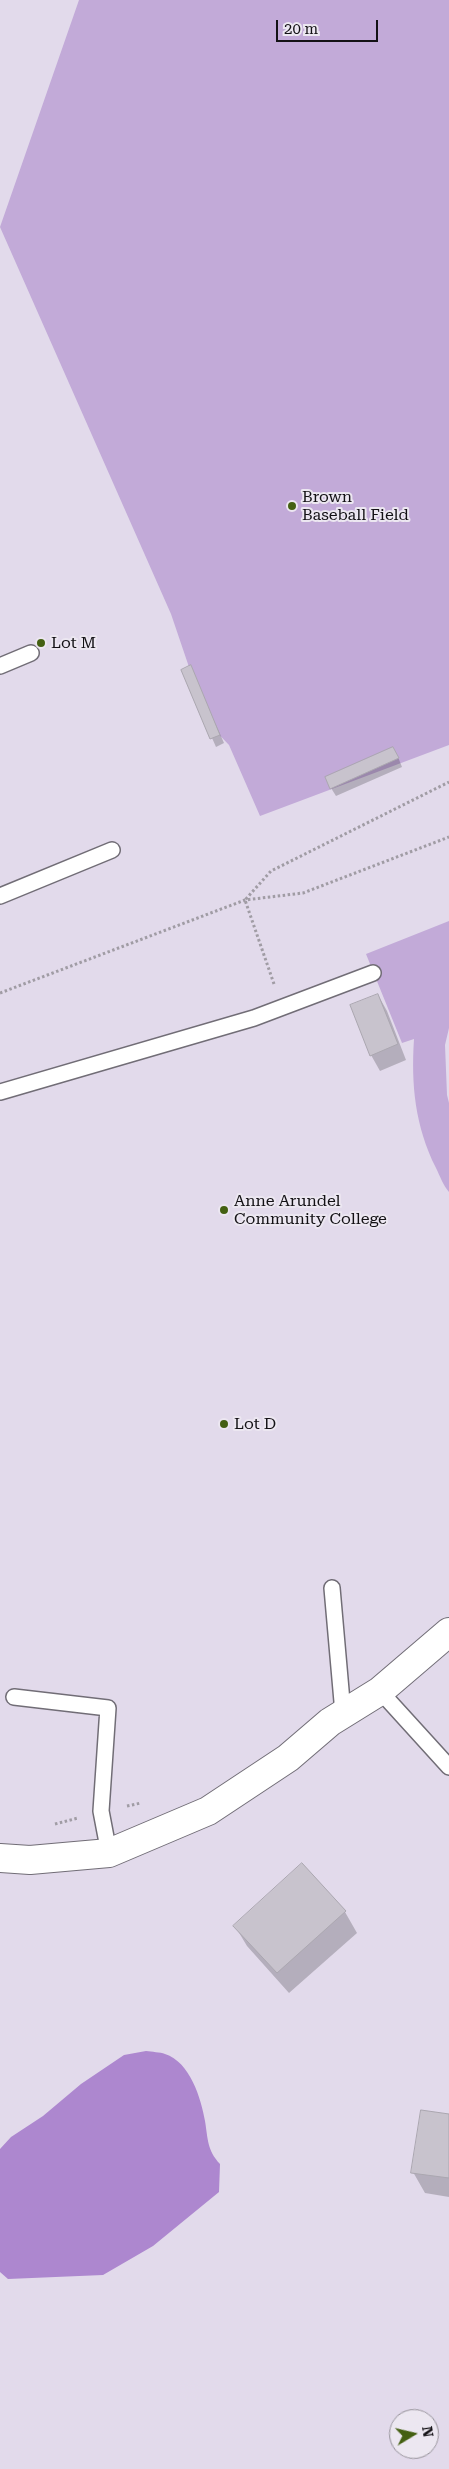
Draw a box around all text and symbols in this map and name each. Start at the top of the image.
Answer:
scale bar [279,10,382,42]
text: 20 m [284,20,318,38]
place label: Brown Baseball Field [302,487,409,525]
marker: Brown Baseball Field [286,500,298,512]
place label: Lot M [51,633,96,653]
marker: Lot M [35,637,47,649]
place label: Anne Arundel Community College [234,1191,387,1229]
marker: Anne Arundel Community College [218,1204,230,1216]
place label: Lot D [234,1414,276,1434]
marker: Lot D [218,1418,230,1430]
north arrow [389,2409,439,2459]
text: N [419,2425,437,2438]

